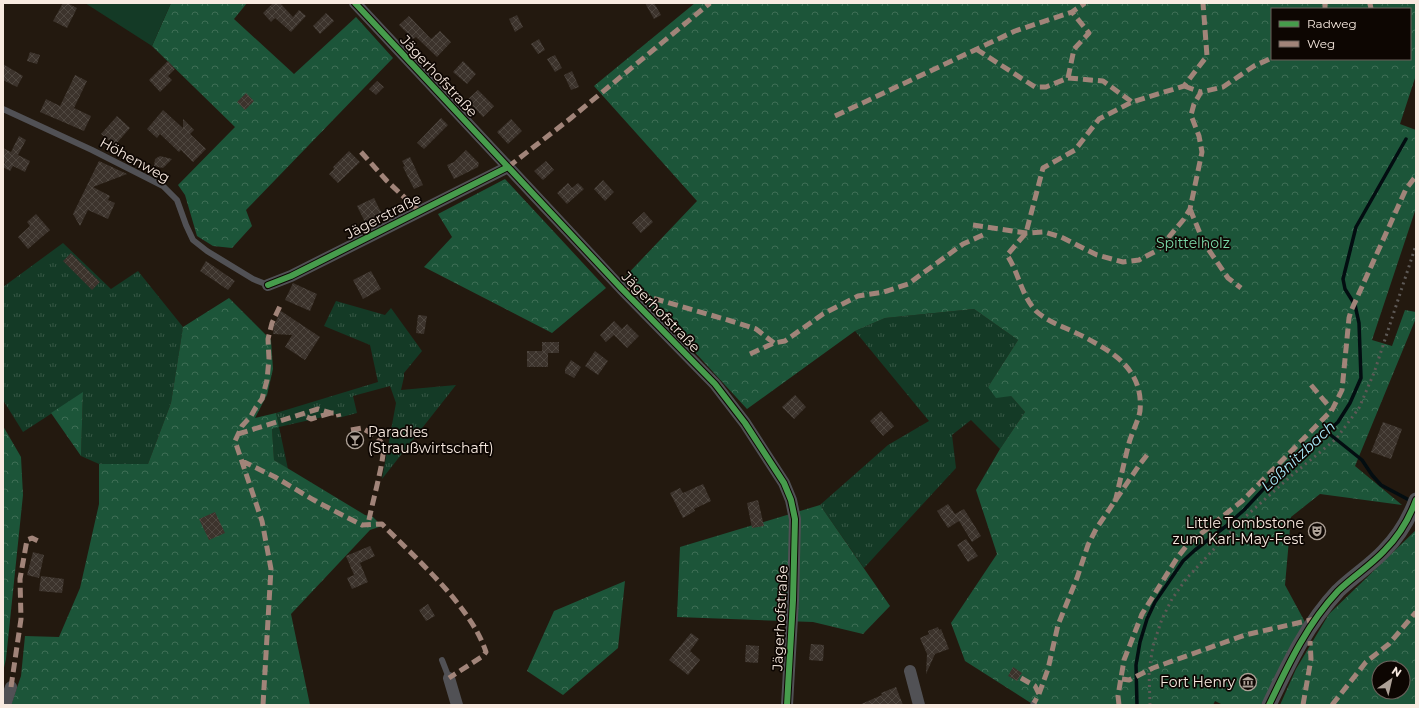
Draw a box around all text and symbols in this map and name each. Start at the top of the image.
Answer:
legend [1271,8,1411,60]
text: Radweg [1307,16,1357,31]
street label: Jägerhofstraße [396,31,482,121]
text: Weg [1307,36,1335,51]
street label: Höhenweg [97,133,173,187]
street label: Jägerstraße [341,189,424,243]
park label: Spittelholz [1156,234,1230,252]
street label: Jägerhofstraße [617,267,704,356]
water label: Lößnitzbach [1257,417,1339,495]
place label: Paradies (Straußwirtschaft) [368,423,494,457]
bar icon: Paradies (Straußwirtschaft) [345,430,365,450]
place label: Little Tombstone zum Karl-May-Fest [1173,514,1304,548]
theatre icon: Little Tombstone zum Karl-May-Fest [1307,521,1327,541]
street label: Jägerhofstraße [768,565,792,672]
north arrow [1371,660,1411,700]
text: N [1389,663,1404,680]
museum icon: Fort Henry [1238,672,1258,692]
place label: Fort Henry [1160,673,1235,691]

